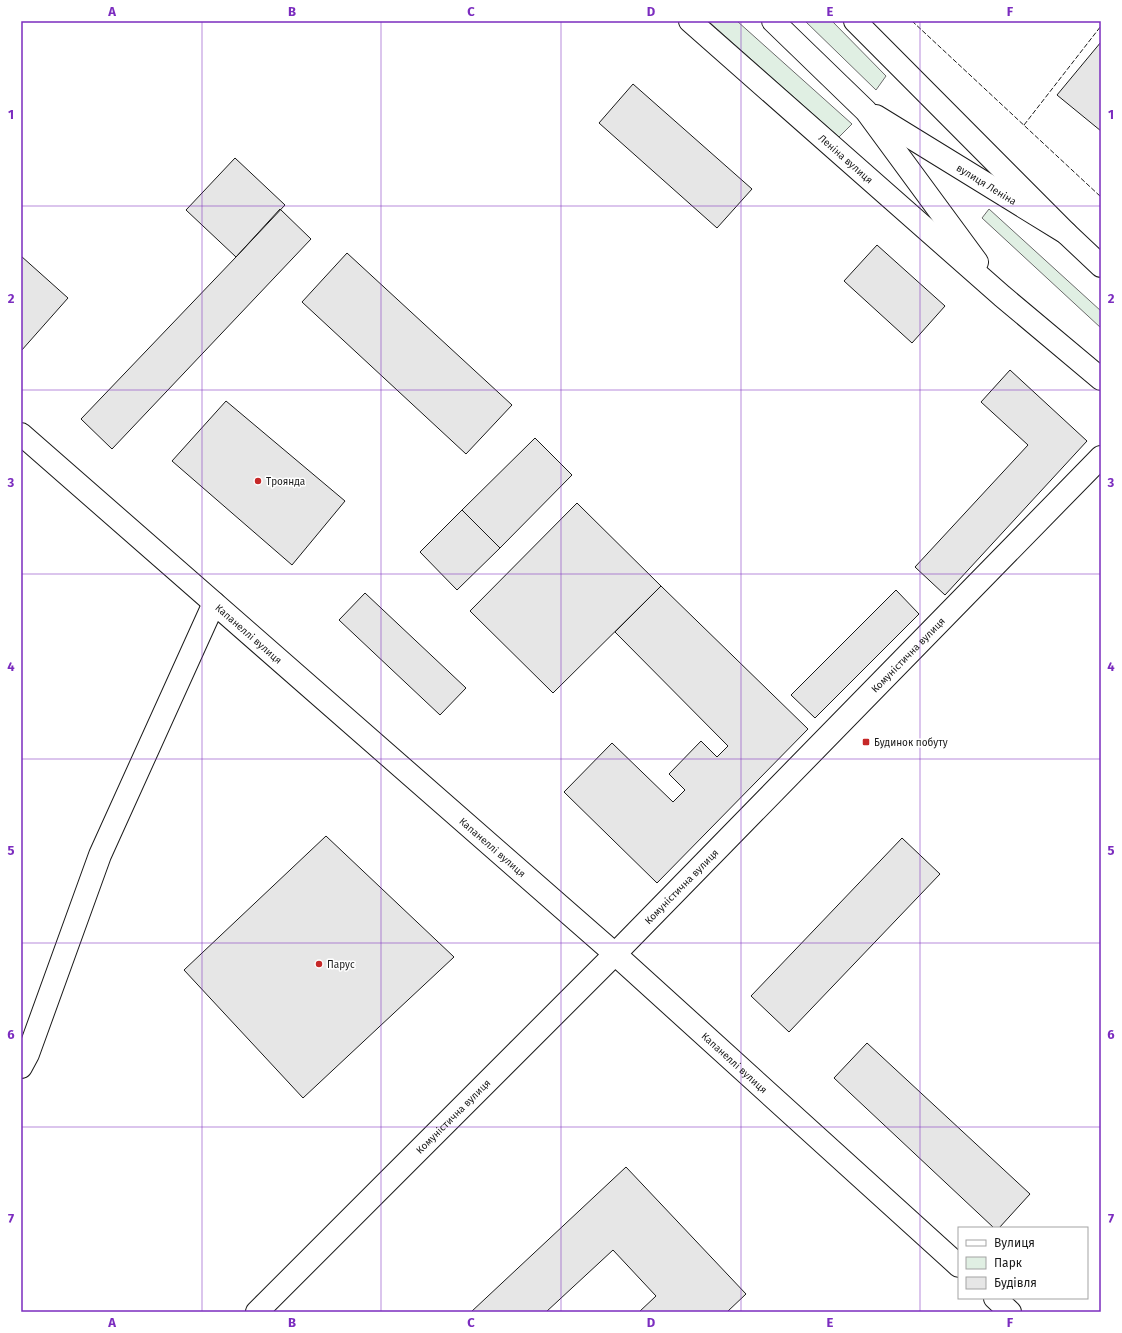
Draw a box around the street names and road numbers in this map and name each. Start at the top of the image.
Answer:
street label: Леніна вулиця [816,132,875,186]
street label: вулиця Леніна [954,162,1018,208]
street label: Капанеллі вулиця [213,602,284,667]
street label: Комуністична вулиця [869,615,948,695]
street label: Капанеллі вулиця [456,815,528,880]
street label: Комуністична вулиця [643,847,721,927]
street label: Капанеллі вулиця [699,1030,769,1096]
street label: Комуністична вулиця [414,1077,493,1157]

